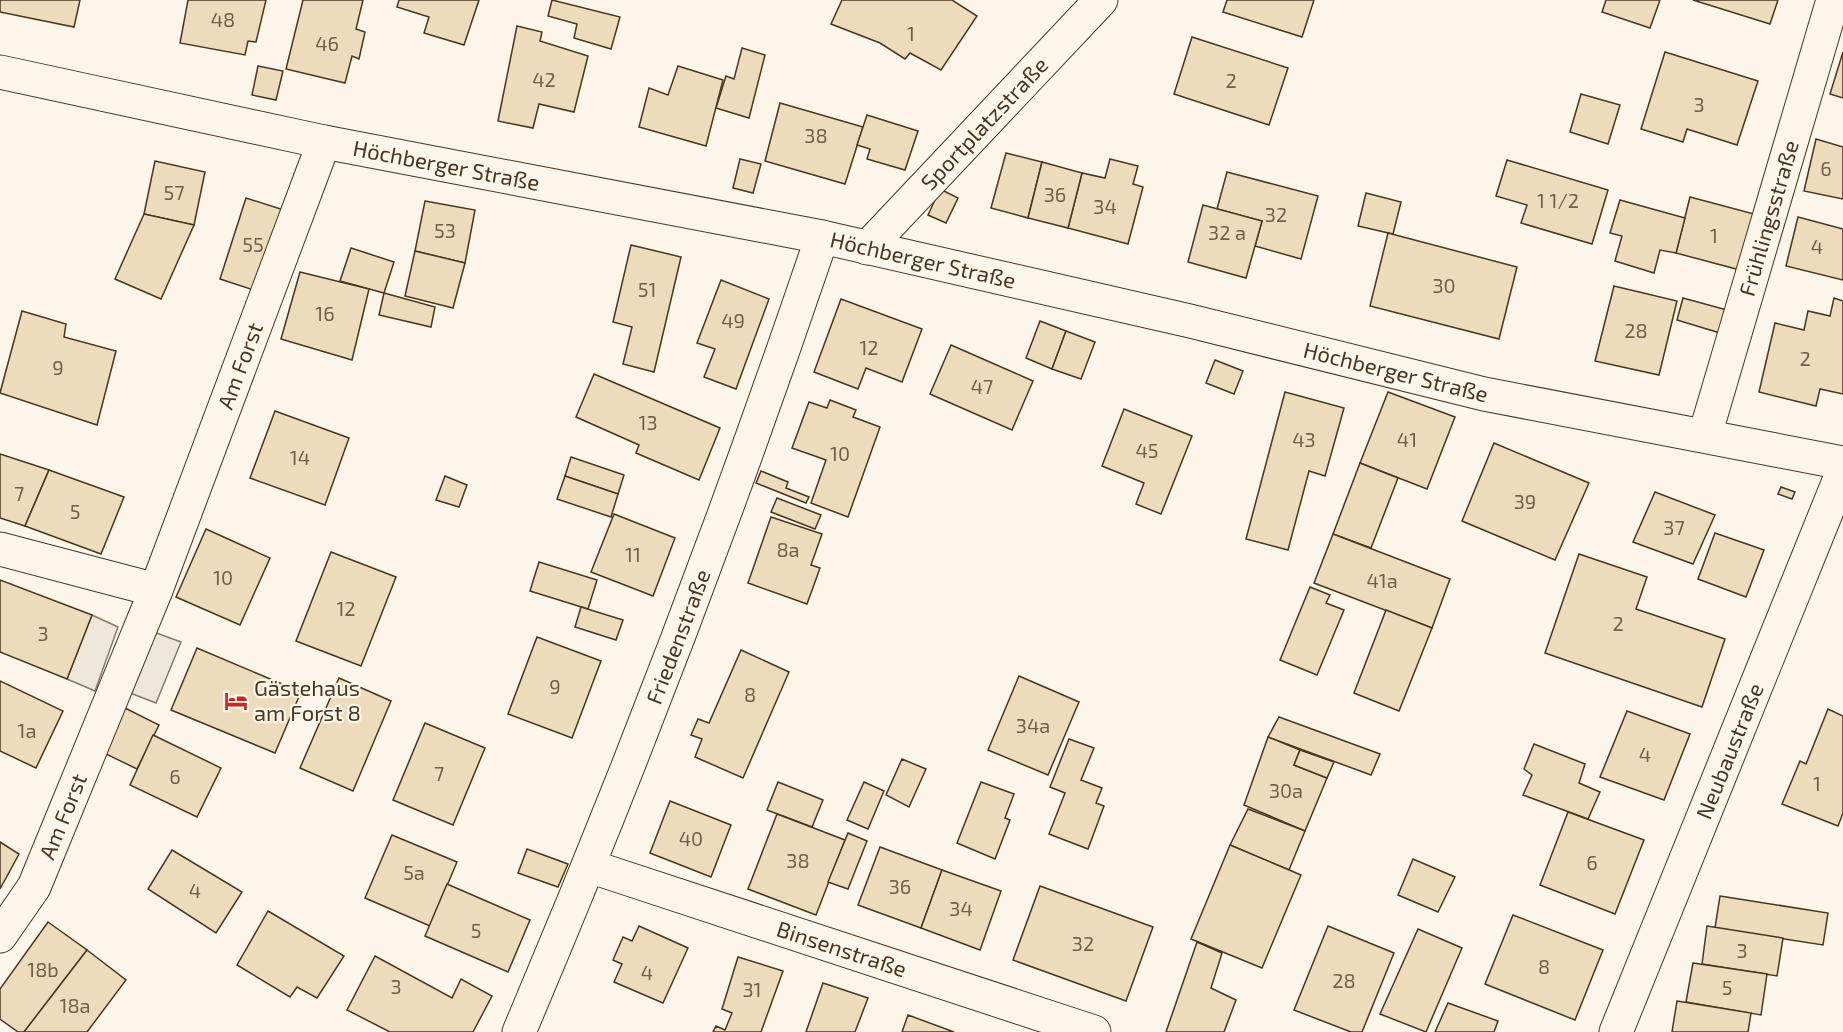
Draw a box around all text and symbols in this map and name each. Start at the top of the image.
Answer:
house number: 48 [211,7,235,31]
house number: 1 [907,21,915,45]
house number: 46 [315,31,339,55]
street label: Sportplatzstraße [915,51,1052,195]
house number: 42 [532,67,556,91]
house number: 2 [1225,68,1237,92]
house number: 3 [1693,92,1705,116]
house number: 38 [804,123,828,147]
street label: Höchberger Straße [351,134,542,195]
street label: Frühlingsstraße [1733,137,1803,299]
house number: 6 [1820,156,1832,180]
house number: 57 [164,180,184,204]
house number: 36 [1044,182,1066,206]
house number: 1 1/2 [1537,188,1579,212]
house number: 34 [1093,194,1117,218]
house number: 32 [1265,202,1287,226]
house number: 53 [434,218,456,242]
house number: 32 a [1208,220,1246,244]
house number: 1 [1710,223,1718,247]
street label: Höchberger Straße [828,225,1018,293]
house number: 55 [242,232,264,256]
house number: 4 [1811,234,1823,258]
house number: 30 [1432,273,1456,297]
house number: 51 [638,277,656,301]
house number: 16 [315,301,335,325]
house number: 49 [721,308,745,332]
house number: 28 [1624,318,1648,342]
street label: Am Forst [211,319,267,412]
house number: 12 [859,335,879,359]
street label: Höchberger Straße [1301,336,1491,407]
house number: 2 [1799,346,1811,370]
house number: 9 [52,355,64,379]
house number: 47 [971,374,993,398]
house number: 13 [638,410,658,434]
house number: 43 [1292,427,1316,451]
house number: 41 [1397,427,1417,451]
house number: 45 [1135,438,1159,462]
house number: 10 [830,441,850,465]
house number: 14 [290,445,310,469]
house number: 7 [14,481,24,505]
house number: 39 [1514,489,1536,513]
house number: 5 [70,499,80,523]
house number: 37 [1663,515,1685,539]
house number: 8a [776,537,800,561]
house number: 11 [625,542,641,566]
house number: 10 [213,565,233,589]
street label: Friedenstraße [640,566,715,708]
house number: 41a [1366,568,1398,592]
house number: 12 [336,596,356,620]
house number: 2 [1612,611,1624,635]
house number: 3 [37,621,49,645]
place label: Gästehaus am Forst 8 [254,674,361,725]
house number: 9 [549,674,561,698]
street label: Neubaustraße [1690,679,1768,822]
house number: 8 [744,682,756,706]
hotel icon: Gästehaus am Forst 8 [223,688,249,714]
house number: 34a [1016,713,1050,737]
house number: 1a [18,718,36,742]
house number: 4 [1639,742,1651,766]
house number: 7 [434,761,444,785]
house number: 6 [169,764,181,788]
street label: Am Forst [33,769,91,863]
house number: 1 [1813,771,1821,795]
house number: 30a [1269,778,1303,802]
house number: 40 [679,826,703,850]
house number: 38 [786,848,810,872]
house number: 6 [1586,850,1598,874]
house number: 5a [403,860,425,884]
house number: 36 [889,874,911,898]
house number: 4 [189,878,201,902]
house number: 34 [949,896,973,920]
street label: Binsenstraße [774,915,910,982]
house number: 5 [471,918,481,942]
house number: 32 [1072,931,1094,955]
house number: 3 [1736,938,1748,962]
house number: 8 [1538,954,1550,978]
house number: 18b [27,957,59,981]
house number: 4 [641,960,653,984]
house number: 28 [1332,968,1356,992]
house number: 3 [390,974,402,998]
house number: 5 [1722,975,1732,999]
house number: 31 [742,977,762,1001]
house number: 18a [59,993,91,1017]

